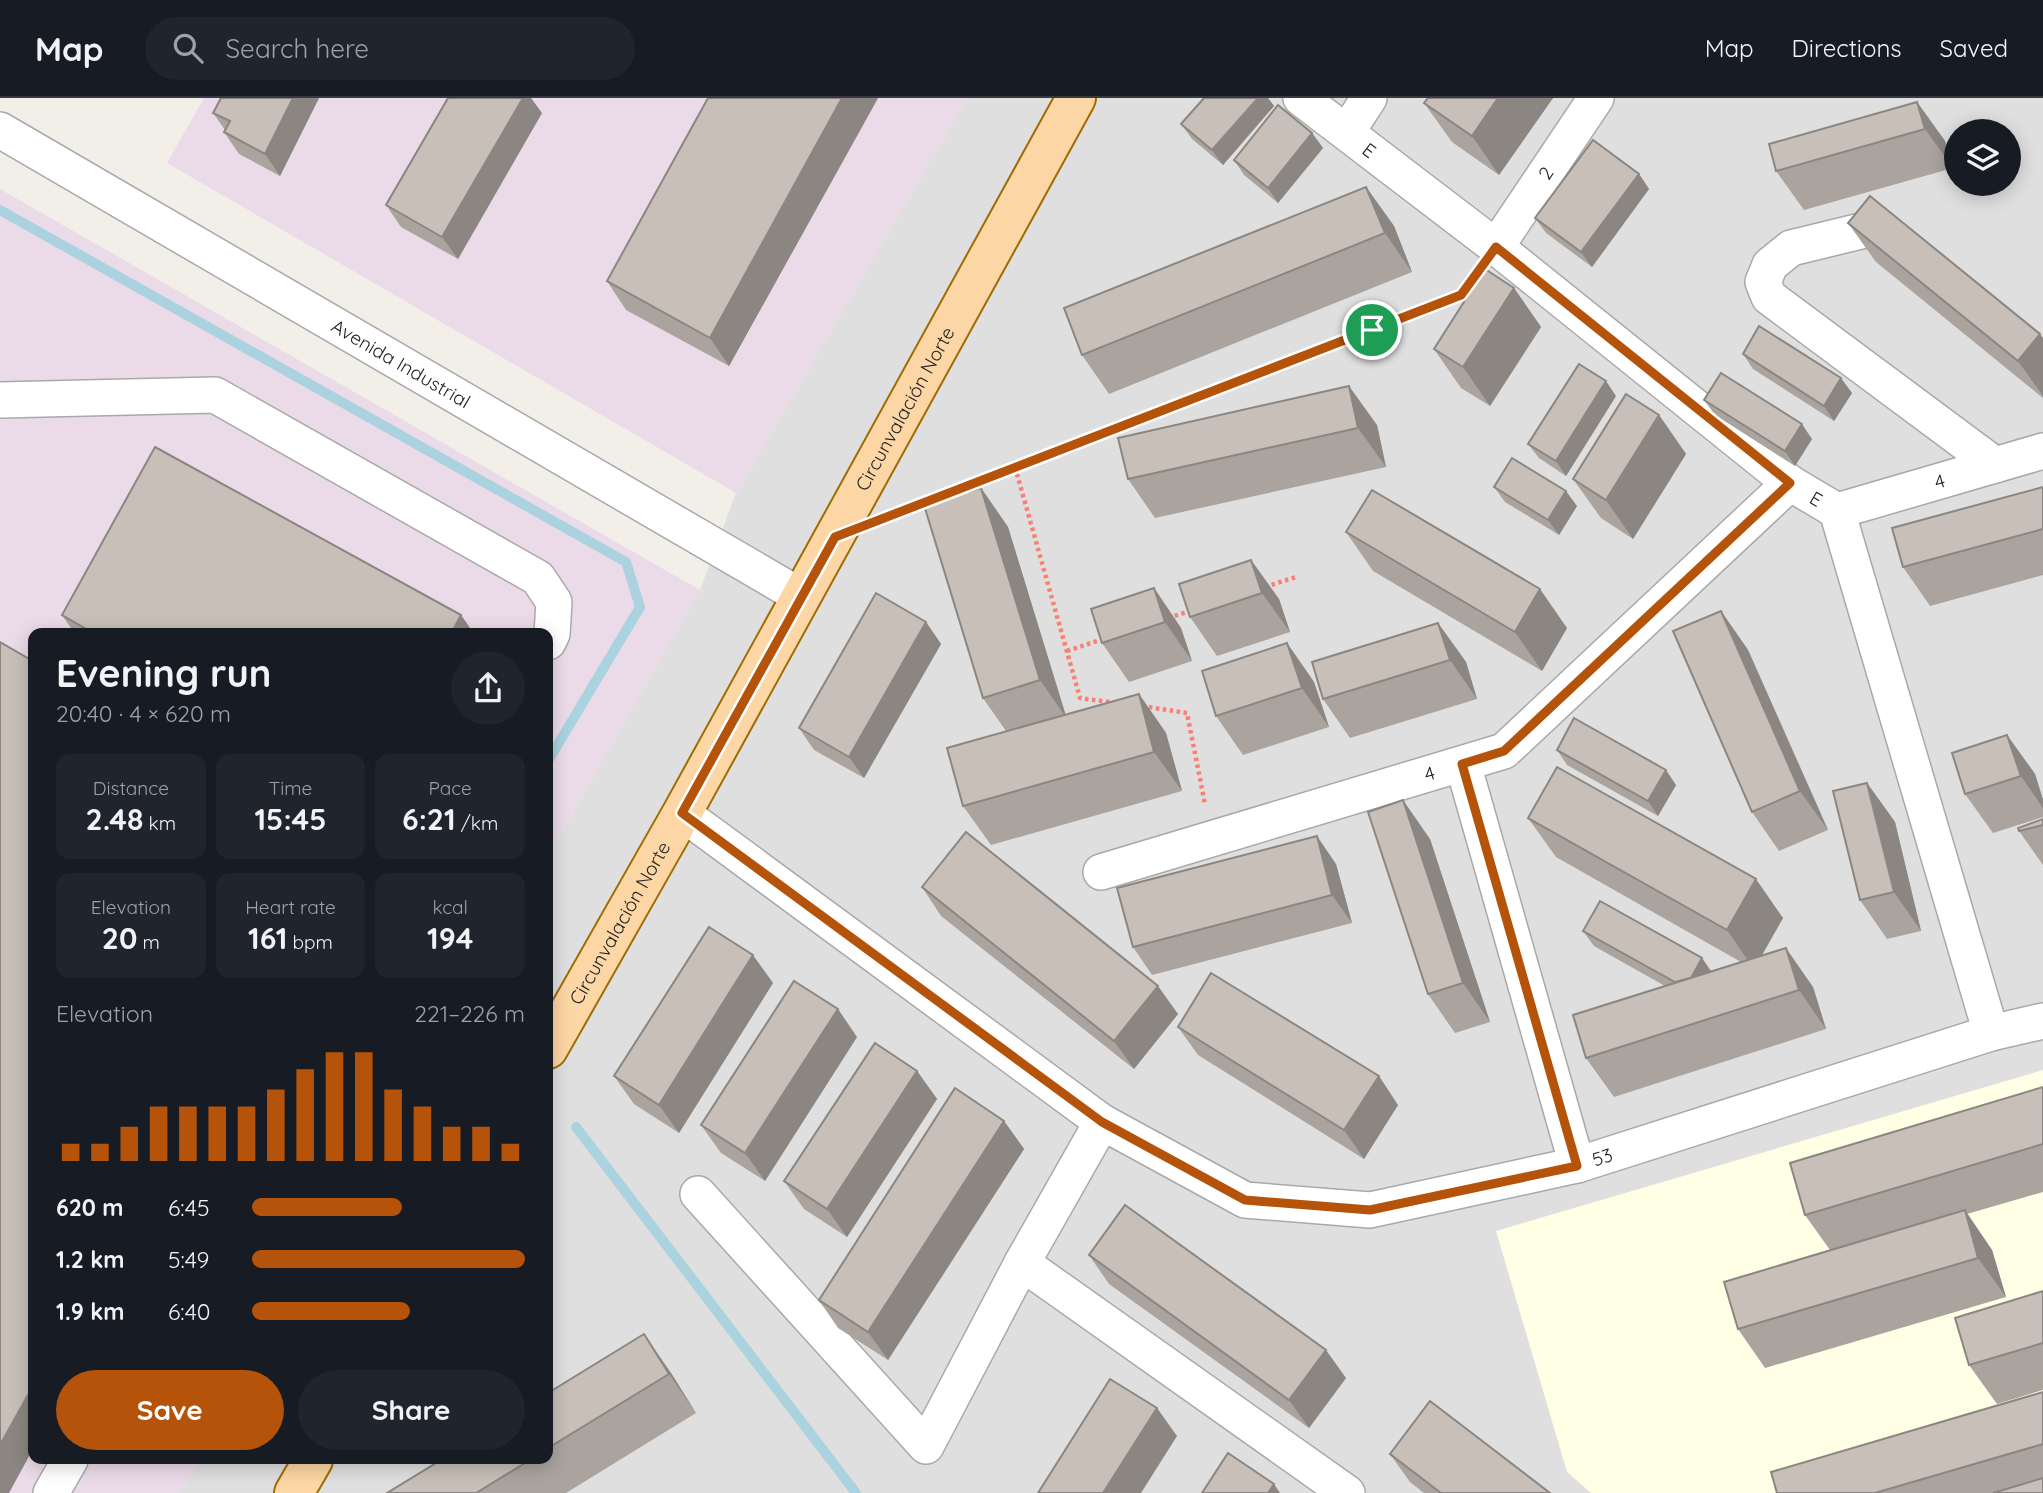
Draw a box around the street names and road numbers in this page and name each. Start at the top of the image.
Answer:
street label: E [1358,137,1381,163]
street label: 2 [1533,162,1558,184]
street label: Avenida Industrial [327,314,475,413]
street label: Circunvalación Norte [850,322,960,495]
street label: 4 [1932,468,1948,494]
street label: E [1805,486,1827,512]
street label: 4 [1421,760,1438,786]
street label: Circunvalación Norte [564,837,675,1009]
street label: 53 [1589,1142,1616,1171]

